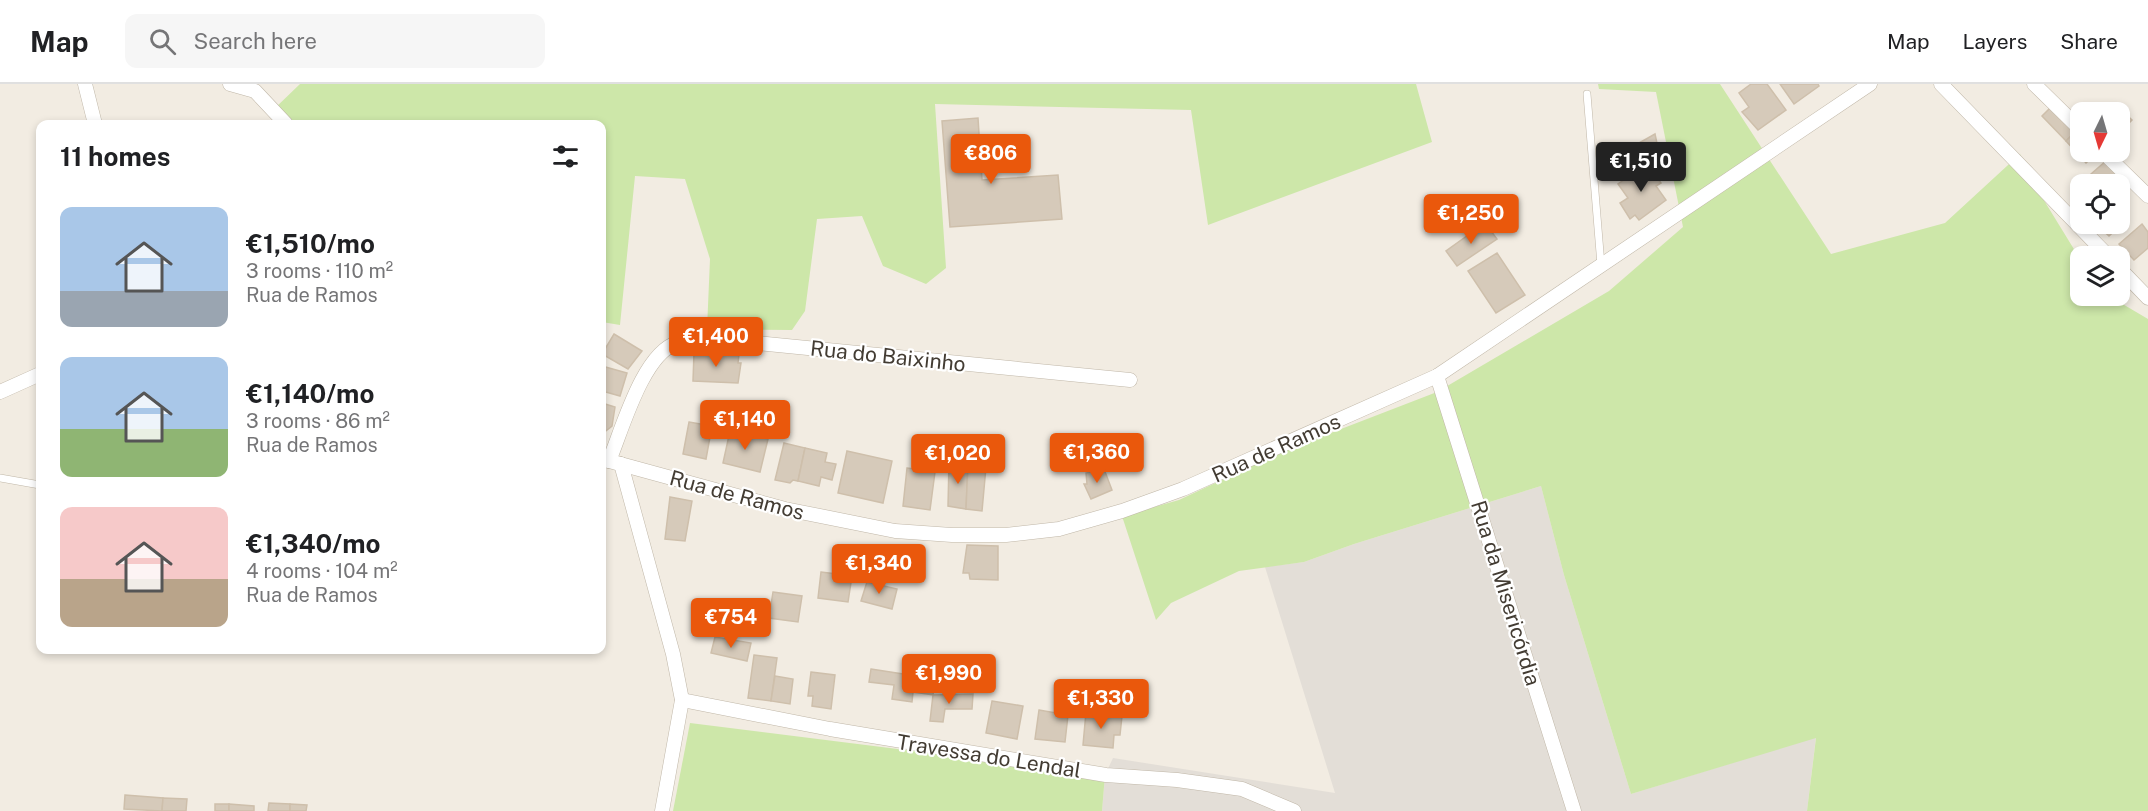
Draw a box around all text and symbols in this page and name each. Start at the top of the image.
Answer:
search box [125,14,545,68]
text: Map [30,25,89,58]
icon: search [146,25,179,58]
text: Search here [194,28,317,54]
text: Map [1887,29,1930,54]
text: Layers [1963,29,2027,54]
text: Share [2060,29,2118,54]
north arrow [2070,102,2130,162]
map controls [2070,102,2130,306]
pin: €806 [955,134,1027,185]
icon: filters [549,140,582,173]
text: 11 homes [60,141,170,172]
text: €806 [965,141,1017,165]
pin: €1,510 [1592,142,1690,193]
text: €1,510 [1610,149,1672,173]
button: locate [2070,174,2130,234]
pin: €1,250 [1422,194,1520,245]
text: €1,250 [1438,201,1504,225]
text: €1,510/mo [246,228,375,259]
icon: home [108,231,180,303]
button: layers [2070,246,2130,306]
text: 3 rooms · 110 m² [246,259,393,283]
text: Rua de Ramos [246,283,378,307]
pin: €1,400 [667,317,765,368]
text: €1,400 [683,324,749,348]
street label: Rua do Baixinho [809,335,967,377]
text: €1,140/mo [246,378,374,409]
icon: home [108,381,180,453]
pin: €1,140 [696,400,794,451]
text: €1,140 [714,407,776,431]
street label: Rua de Ramos [1208,408,1344,488]
text: 3 rooms · 86 m² [246,409,390,433]
text: Rua de Ramos [246,433,378,457]
pin: €1,360 [1048,433,1146,484]
pin: €1,020 [909,434,1007,485]
text: €1,360 [1064,440,1130,464]
text: €1,020 [925,441,991,465]
street label: Rua de Ramos [667,465,807,525]
street label: Rua da Misericórdia [1466,497,1546,689]
text: €1,340/mo [246,528,380,559]
icon: home [108,531,180,603]
pin: €1,340 [830,544,928,595]
text: €1,340 [846,551,912,575]
text: 4 rooms · 104 m² [246,559,398,583]
text: Rua de Ramos [246,583,378,607]
pin: €754 [695,598,767,649]
text: €754 [705,605,757,629]
pin: €1,990 [900,654,998,705]
text: €1,990 [916,661,982,685]
pin: €1,330 [1052,679,1150,730]
text: €1,330 [1068,686,1134,710]
street label: Travessa do Lendal [895,729,1083,783]

